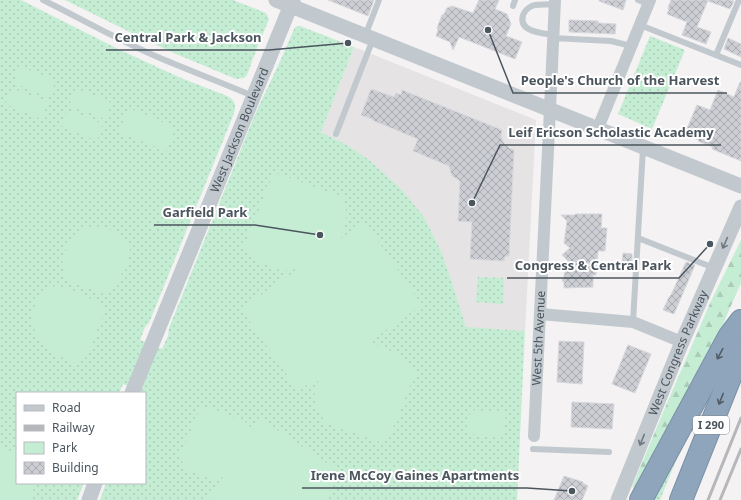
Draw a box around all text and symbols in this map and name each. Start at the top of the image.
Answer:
callout: Central Park & Jackson [106,25,269,50]
text: Central Park & Jackson [115,28,262,46]
street label: West Jackson Boulevard [206,65,272,195]
callout: People's Church of the Harvest [513,68,727,93]
text: People's Church of the Harvest [521,71,720,89]
callout: Leif Ericson Scholastic Academy [500,120,721,145]
text: Leif Ericson Scholastic Academy [508,123,714,141]
callout: Garfield Park [154,200,255,225]
text: Garfield Park [163,203,248,221]
one-way arrow [721,236,728,248]
callout: Congress & Central Park [507,253,679,278]
text: Congress & Central Park [515,256,672,274]
street label: West Congress Parkway [644,287,712,418]
street label: West 5th Avenue [527,290,549,386]
one-way arrow [715,348,723,360]
legend [16,392,146,484]
one-way arrow [717,393,725,405]
text: Road [52,399,81,416]
road number: I 290 [693,416,729,434]
text: Railway [52,419,96,436]
one-way arrow [638,433,645,445]
text: Park [52,439,78,456]
text: Building [52,459,99,476]
callout: Irene McCoy Gaines Apartments [302,463,527,488]
text: Irene McCoy Gaines Apartments [311,466,519,484]

